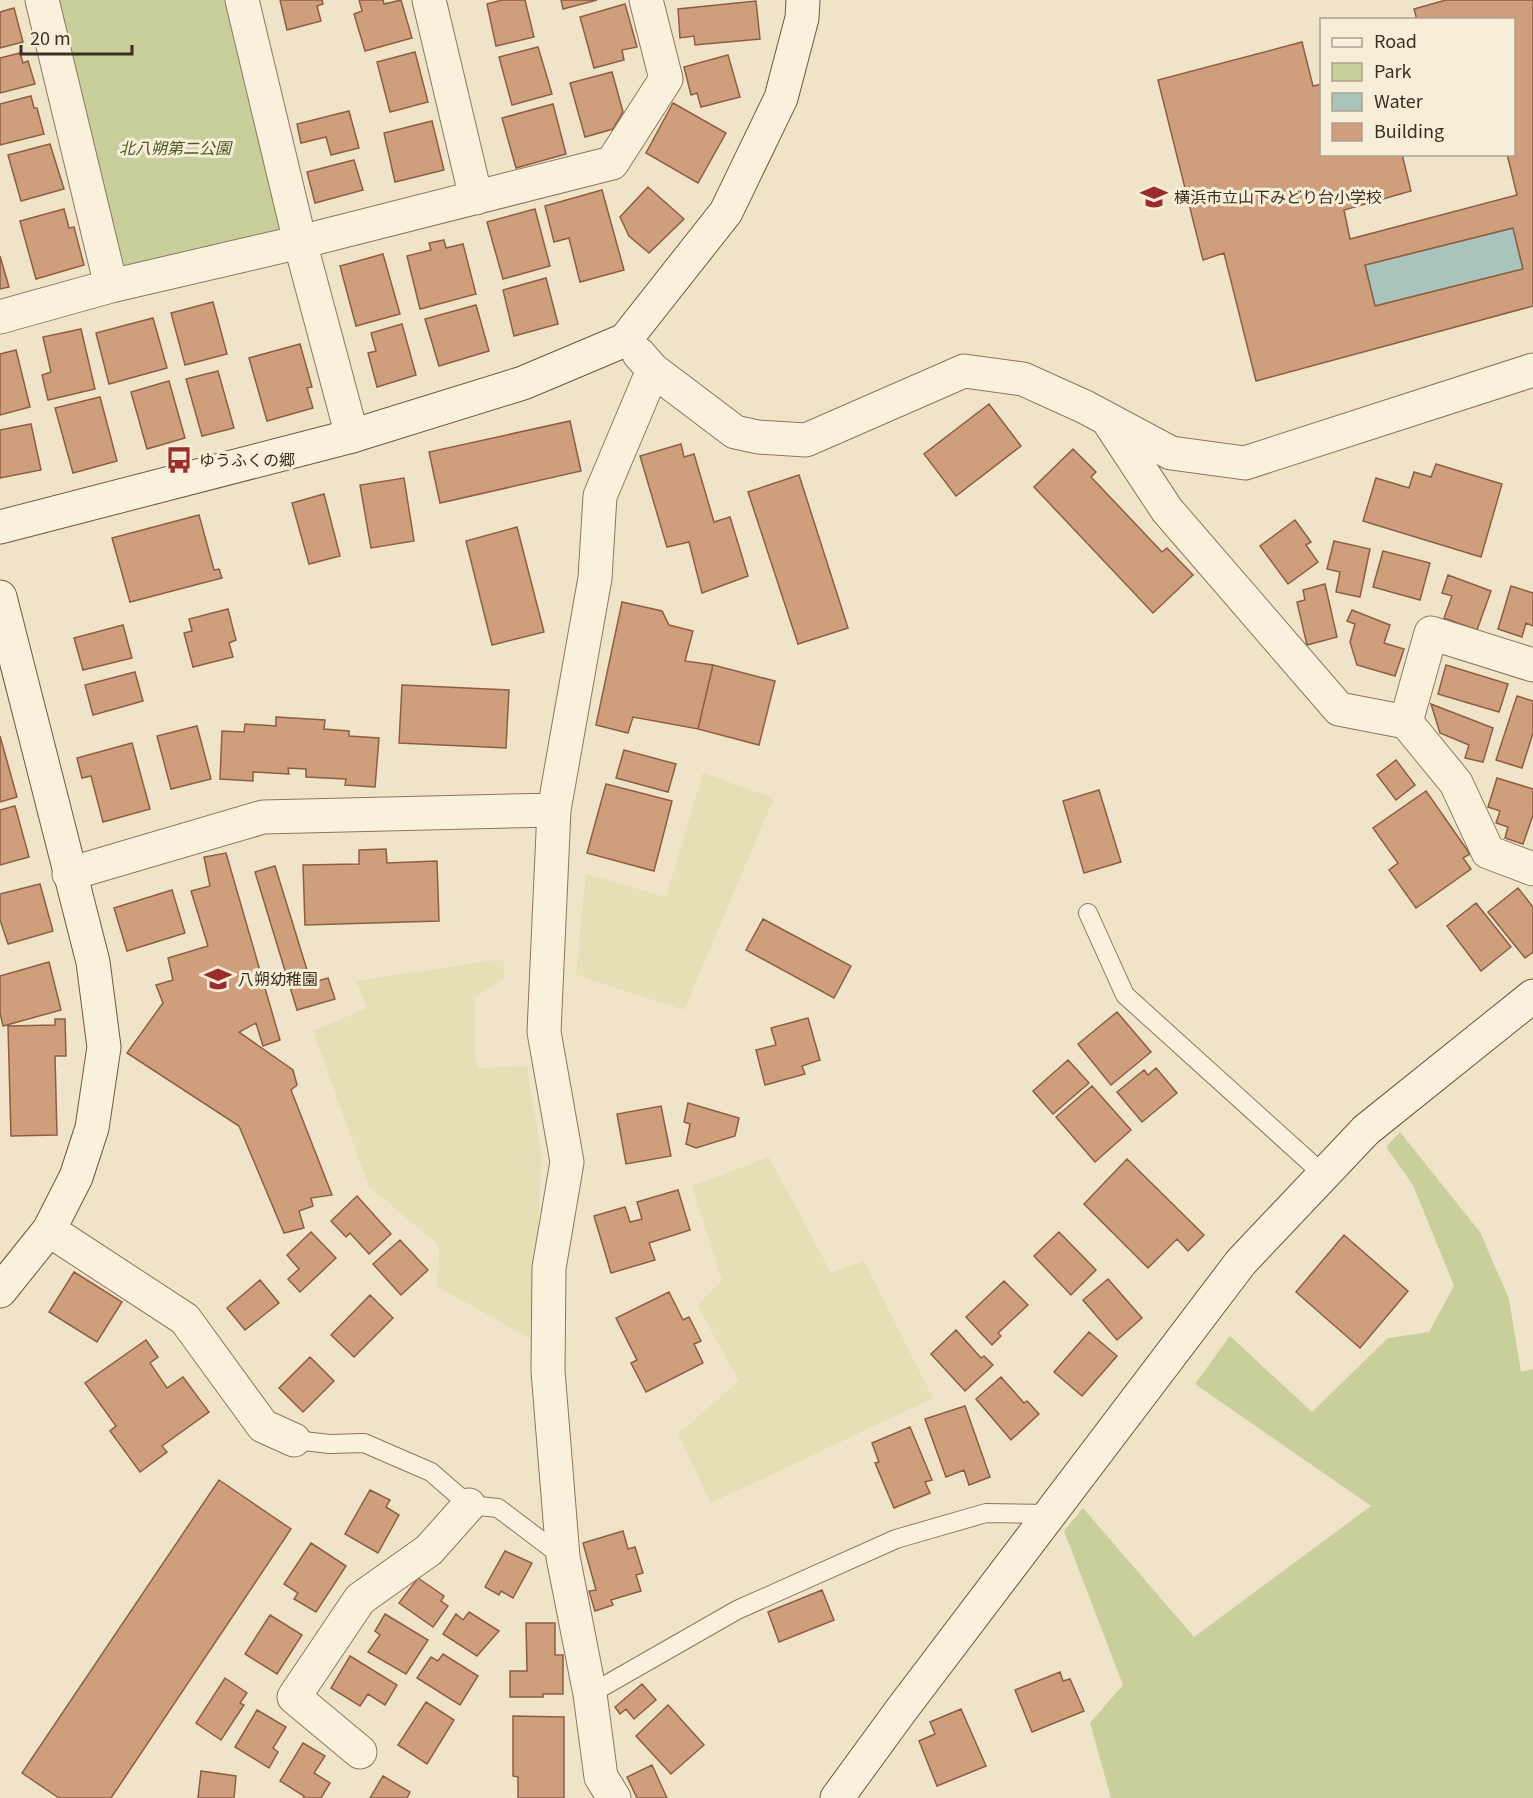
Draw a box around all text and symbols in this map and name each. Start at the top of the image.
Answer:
scale bar [21,18,132,56]
legend [1320,18,1515,156]
text: 20 m [30,24,71,50]
text: Road [1374,27,1417,53]
text: Park [1374,57,1412,83]
text: Water [1374,87,1424,113]
text: Building [1374,117,1444,143]
park label: 北八朔第二公園 [119,135,233,159]
school or university icon: 横浜市立山下みどり台小学校 [1139,182,1169,212]
place label: 横浜市立山下みどり台小学校 [1174,184,1382,208]
bus stop icon: ゆうふくの郷 [164,445,194,475]
place label: ゆうふくの郷 [199,447,295,471]
school or university icon: 八朔幼稚園 [203,964,233,994]
place label: 八朔幼稚園 [238,966,318,990]

